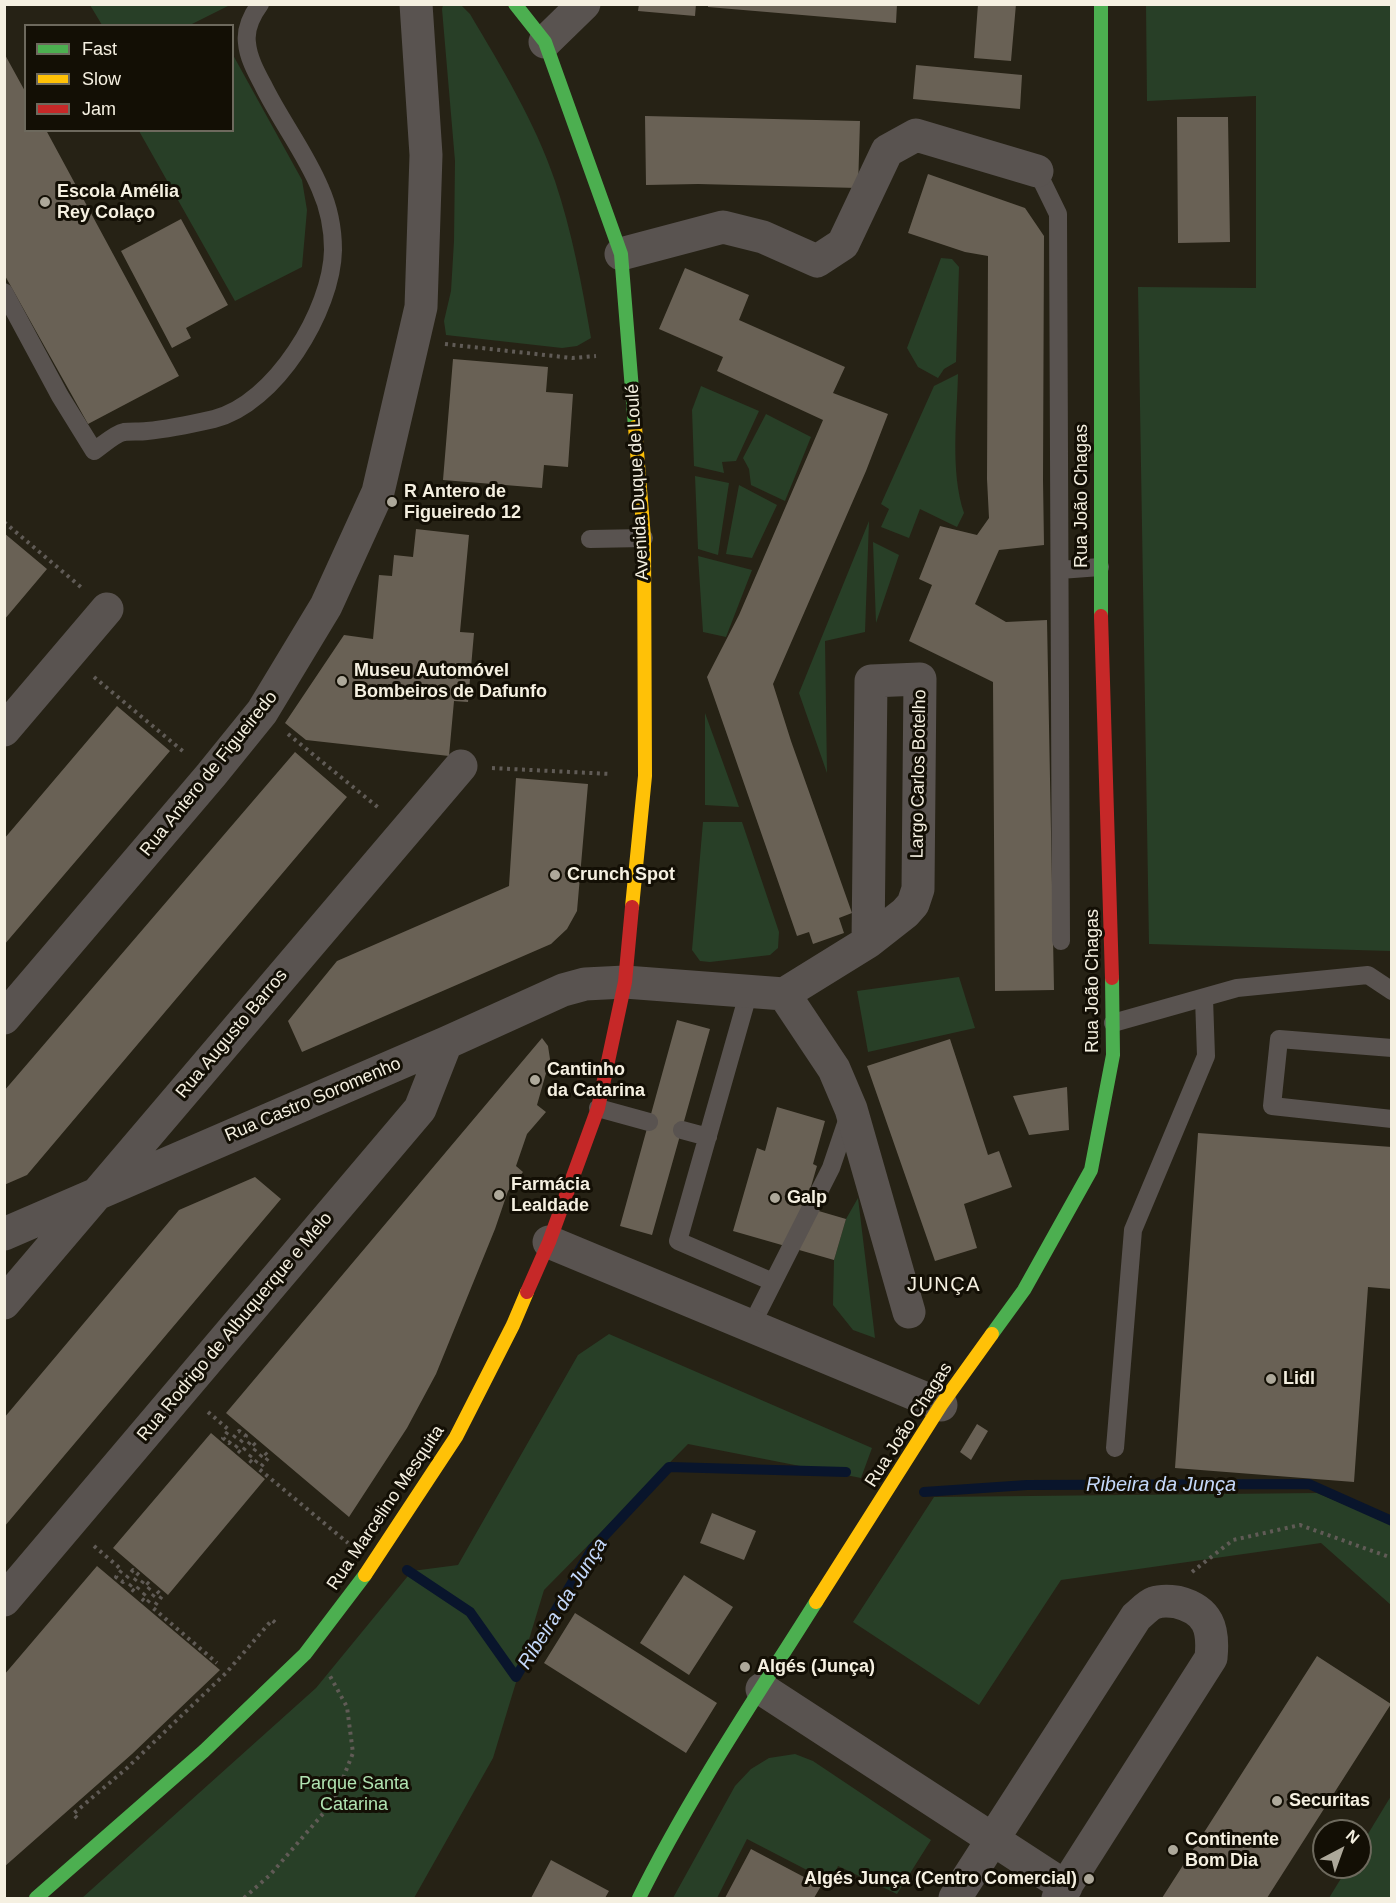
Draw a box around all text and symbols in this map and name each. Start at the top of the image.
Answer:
legend [24,24,234,132]
text: Fast [82,39,117,59]
text: Slow [82,69,121,89]
text: Jam [82,99,116,119]
place label: Escola Amélia Rey Colaço [57,181,179,224]
marker: Escola Amélia Rey Colaço [38,195,52,209]
street label: Avenida Duque de Loulé [622,383,654,581]
street label: Rua João Chagas [1071,424,1093,568]
place label: R Antero de Figueiredo 12 [404,481,521,524]
marker: R Antero de Figueiredo 12 [385,495,399,509]
place label: Museu Automóvel Bombeiros de Dafunfo [354,660,547,702]
marker: Museu Automóvel Bombeiros de Dafunfo [335,674,349,688]
street label: Rua Antero de Figueiredo [136,687,282,861]
street label: Largo Carlos Botelho [907,689,931,859]
place label: Crunch Spot [567,864,675,886]
marker: Crunch Spot [548,868,562,882]
street label: Rua João Chagas [1082,909,1104,1053]
street label: Rua Augusto Barros [172,965,292,1103]
street label: Rua Castro Soromenho [222,1053,404,1147]
place label: Cantinho da Catarina [547,1059,645,1102]
marker: Cantinho da Catarina [528,1073,542,1087]
place label: Farmácia Lealdade [511,1174,590,1216]
place label: Galp [787,1187,827,1209]
marker: Farmácia Lealdade [492,1188,506,1202]
marker: Galp [768,1191,782,1205]
street label: Rua Rodrigo de Albuquerque e Melo [133,1208,337,1446]
district label: JUNÇA [907,1273,981,1297]
street label: Rua João Chagas [861,1359,957,1491]
place label: Lidl [1283,1368,1315,1390]
marker: Lidl [1264,1372,1278,1386]
street label: Rua Marcelino Mesquita [323,1422,449,1594]
water label: Ribeira da Junça [1086,1473,1236,1497]
water label: Ribeira da Junça [513,1534,613,1674]
place label: Algés (Junça) [757,1656,875,1678]
marker: Algés (Junça) [738,1660,752,1674]
park label: Parque Santa Catarina [299,1773,409,1816]
place label: Securitas [1289,1790,1370,1812]
marker: Securitas [1270,1794,1284,1808]
north arrow [1312,1819,1372,1879]
text: N [1343,1826,1363,1847]
place label: Continente Bom Dia [1185,1829,1279,1872]
marker: Continente Bom Dia [1166,1843,1180,1857]
place label: Algés Junça (Centro Comercial) [804,1868,1077,1890]
marker: Algés Junça (Centro Comercial) [1082,1872,1096,1886]

